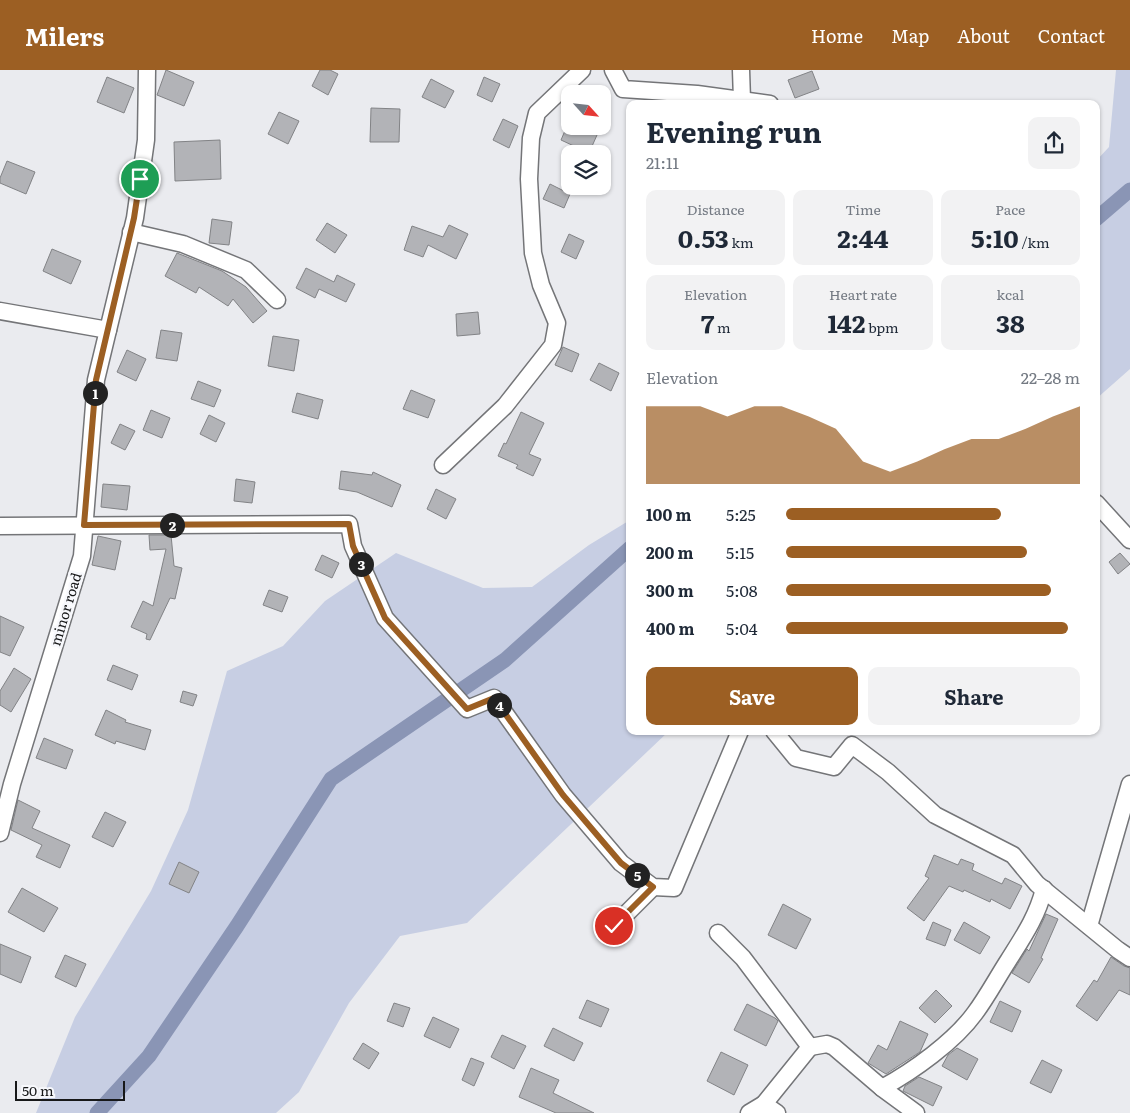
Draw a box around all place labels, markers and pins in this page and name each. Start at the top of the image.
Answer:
pin [119,158,161,200]
pin: 1 [82,380,108,406]
pin: 2 [160,512,184,538]
pin: 3 [348,552,374,576]
pin: 4 [486,692,512,718]
pin: 5 [624,862,650,888]
pin [593,905,635,947]

